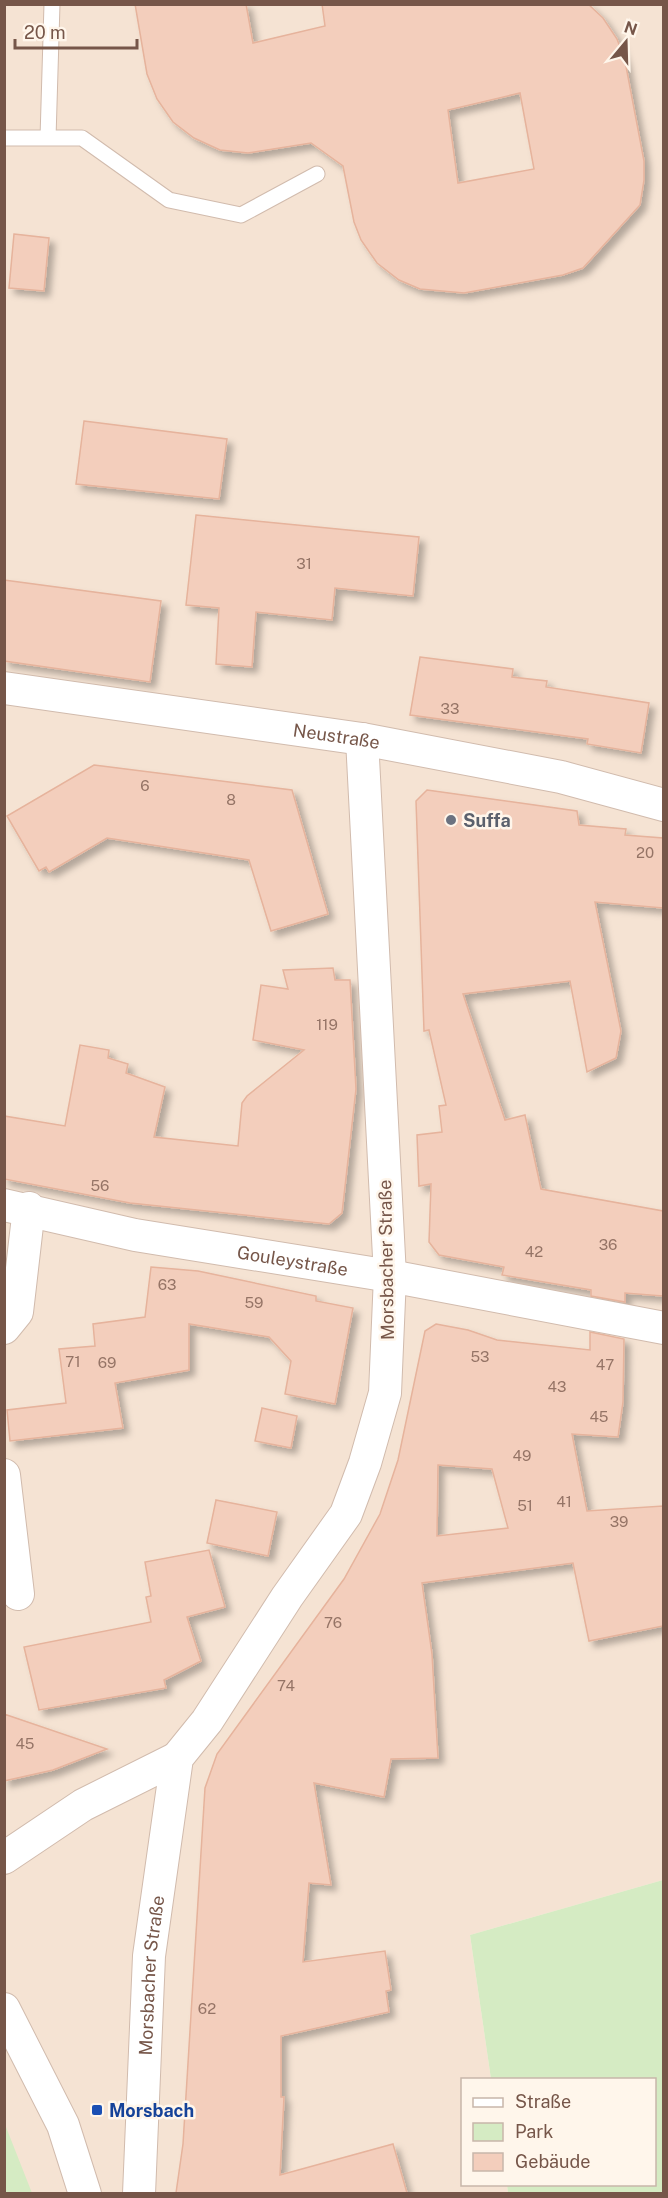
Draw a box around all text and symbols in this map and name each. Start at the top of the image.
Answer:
scale bar [15,12,136,50]
north arrow [596,12,656,72]
text: N [622,17,640,39]
text: 20 m [24,22,66,43]
house number: 31 [296,555,312,572]
house number: 33 [441,700,459,717]
street label: Neustraße [292,719,382,753]
house number: 6 [140,777,150,794]
house number: 8 [226,791,236,808]
place label: Suffa [463,810,511,831]
marker: Suffa [444,813,458,827]
house number: 20 [636,844,654,861]
house number: 119 [316,1016,338,1033]
house number: 56 [91,1177,109,1194]
street label: Morsbacher Straße [374,1180,398,1340]
house number: 36 [599,1236,617,1253]
street label: Gouleystraße [236,1241,350,1280]
house number: 42 [525,1243,543,1260]
house number: 63 [158,1276,176,1293]
house number: 59 [245,1294,263,1311]
house number: 53 [470,1348,490,1365]
house number: 71 [65,1353,81,1370]
house number: 69 [98,1354,116,1371]
house number: 47 [596,1356,614,1373]
house number: 43 [548,1378,566,1395]
house number: 45 [590,1408,608,1425]
house number: 49 [513,1447,531,1464]
house number: 41 [556,1493,572,1510]
house number: 51 [517,1497,533,1514]
house number: 39 [610,1513,628,1530]
house number: 76 [324,1614,342,1631]
house number: 74 [277,1677,295,1694]
house number: 45 [16,1735,34,1752]
street label: Morsbacher Straße [134,1894,168,2056]
house number: 62 [198,2000,216,2017]
legend [461,2078,656,2186]
text: Straße [515,2091,571,2112]
place label: Morsbach [109,2100,194,2121]
marker: Morsbach [90,2103,104,2117]
text: Park [515,2121,553,2142]
text: Gebäude [515,2151,590,2172]

